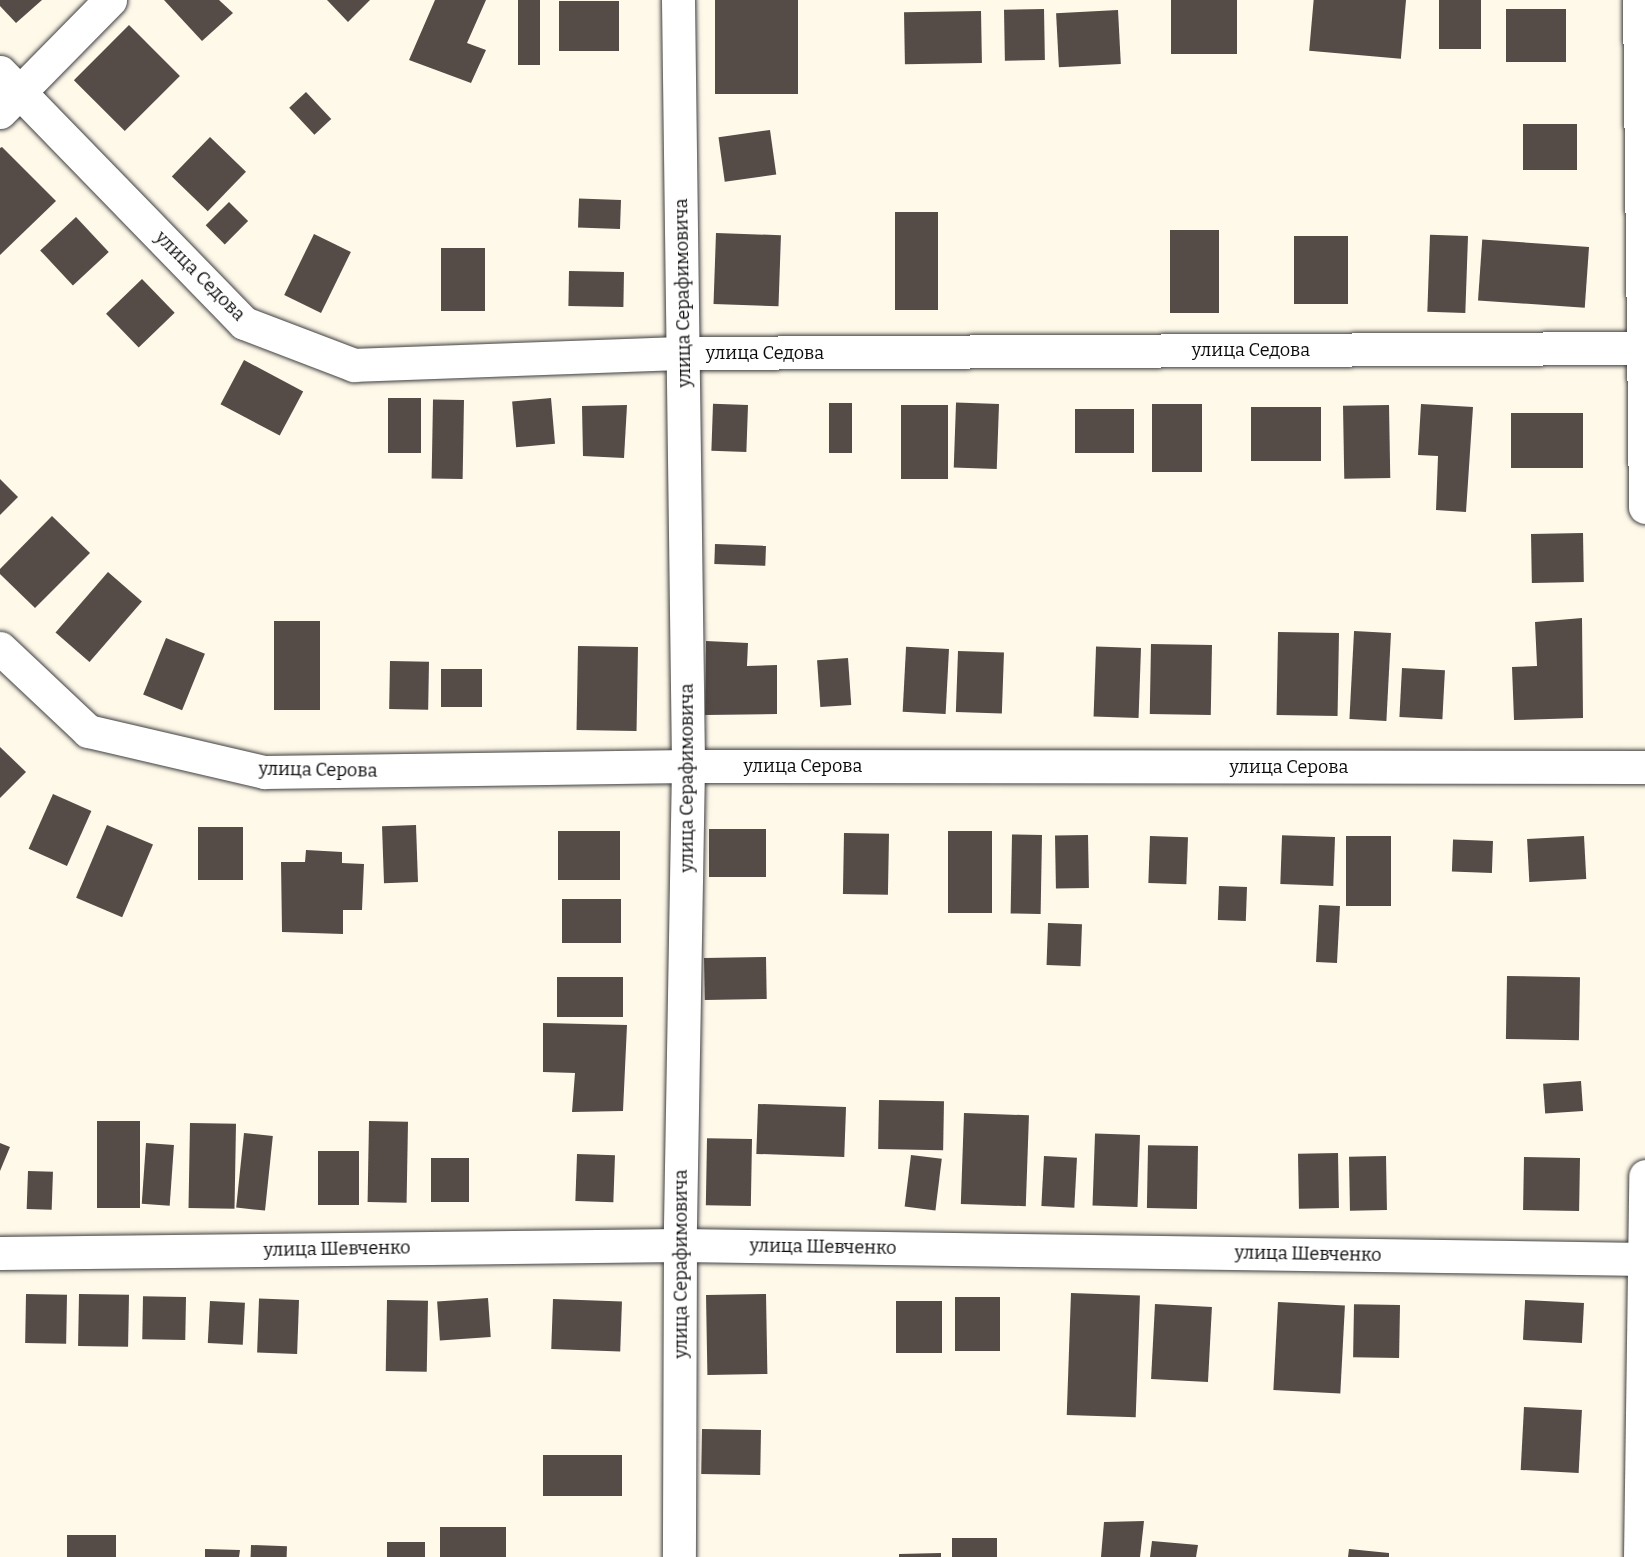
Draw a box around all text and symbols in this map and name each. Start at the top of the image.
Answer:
street label: улица Серафимовича [671,198,695,388]
street label: улица Седова [151,227,249,325]
street label: улица Седова [1192,339,1310,361]
street label: улица Седова [706,342,824,364]
street label: улица Серафимовича [676,683,698,873]
street label: улица Серова [744,755,862,777]
street label: улица Серова [1230,756,1348,778]
street label: улица Серова [258,758,378,782]
street label: улица Серафимовича [670,1169,692,1359]
street label: улица Шевченко [749,1235,897,1259]
street label: улица Шевченко [263,1237,411,1261]
street label: улица Шевченко [1234,1242,1382,1266]

